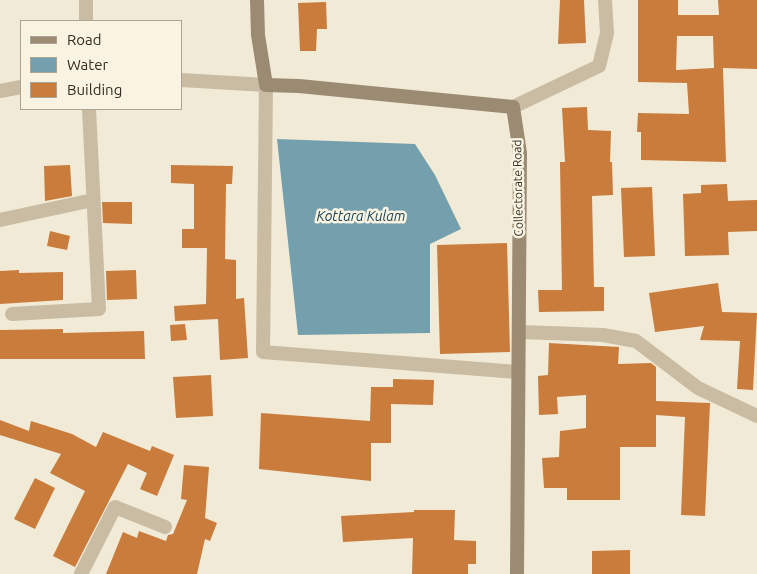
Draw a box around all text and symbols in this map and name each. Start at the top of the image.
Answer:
legend [20,20,182,110]
text: Road [67,31,102,48]
text: Water [67,56,108,73]
text: Building [67,81,122,98]
street label: Collectorate Road [510,139,526,237]
water label: Kottara Kulam [317,208,405,224]

